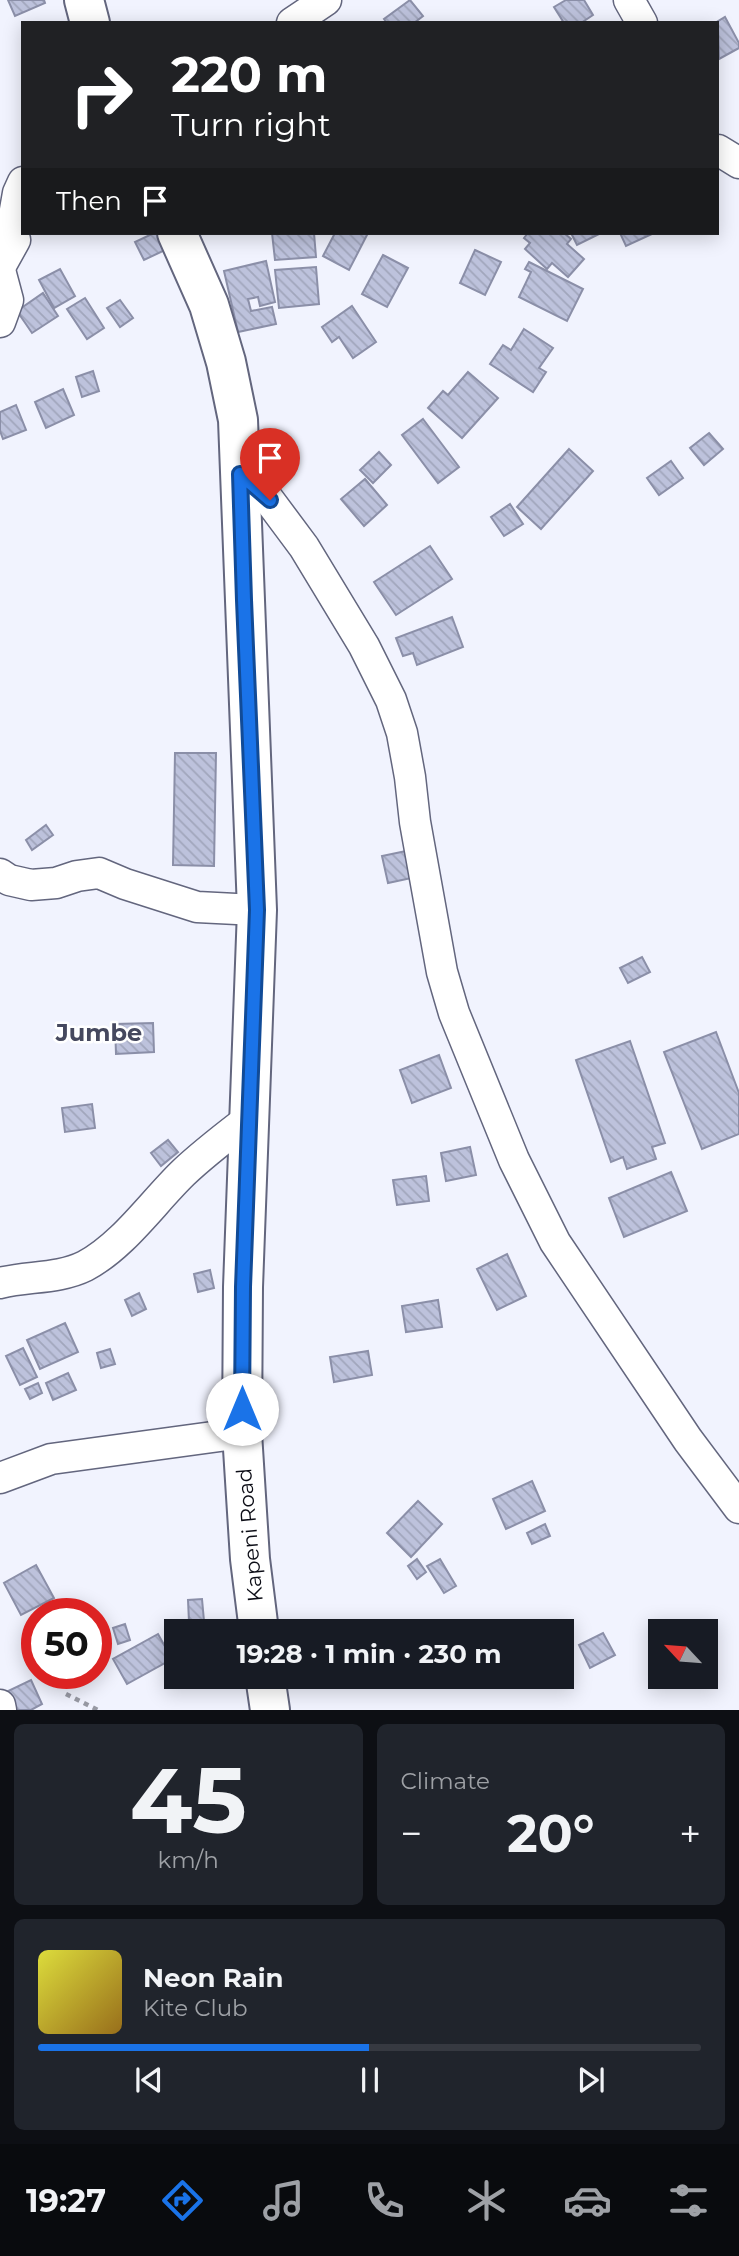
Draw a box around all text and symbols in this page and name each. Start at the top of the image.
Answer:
text: 220 m [171,45,327,104]
icon: right [56,49,147,140]
text: Turn right [171,105,331,144]
icon: arrive [136,182,174,220]
text: Then [56,185,122,217]
pin [240,428,300,500]
icon: arrive [251,439,289,477]
district label: Jumbe [55,1018,142,1047]
position arrow [205,1372,279,1446]
street label: Kapeni Road [231,1467,268,1603]
speed limit sign: 50 [21,1598,112,1689]
north arrow [648,1619,718,1689]
map controls [648,1619,718,1689]
text: 19:28 · 1 min · 230 m [237,1638,501,1670]
text: 45 [130,1745,247,1856]
text: Climate [401,1767,490,1795]
text: 20° [507,1802,595,1865]
text: − [401,1810,422,1857]
text: + [679,1810,701,1857]
text: km/h [158,1846,219,1874]
text: Neon Rain [143,1962,284,1994]
text: Kite Club [143,1994,248,2022]
icon: previous [130,2061,168,2099]
icon: pause [351,2061,389,2099]
icon: next [572,2061,610,2099]
icon: directions [158,2176,207,2225]
icon: music [259,2176,308,2225]
icon: phone [360,2176,409,2225]
icon: climate [462,2176,511,2225]
icon: car [563,2176,612,2225]
icon: filters [664,2176,713,2225]
text: 19:27 [26,2181,106,2220]

